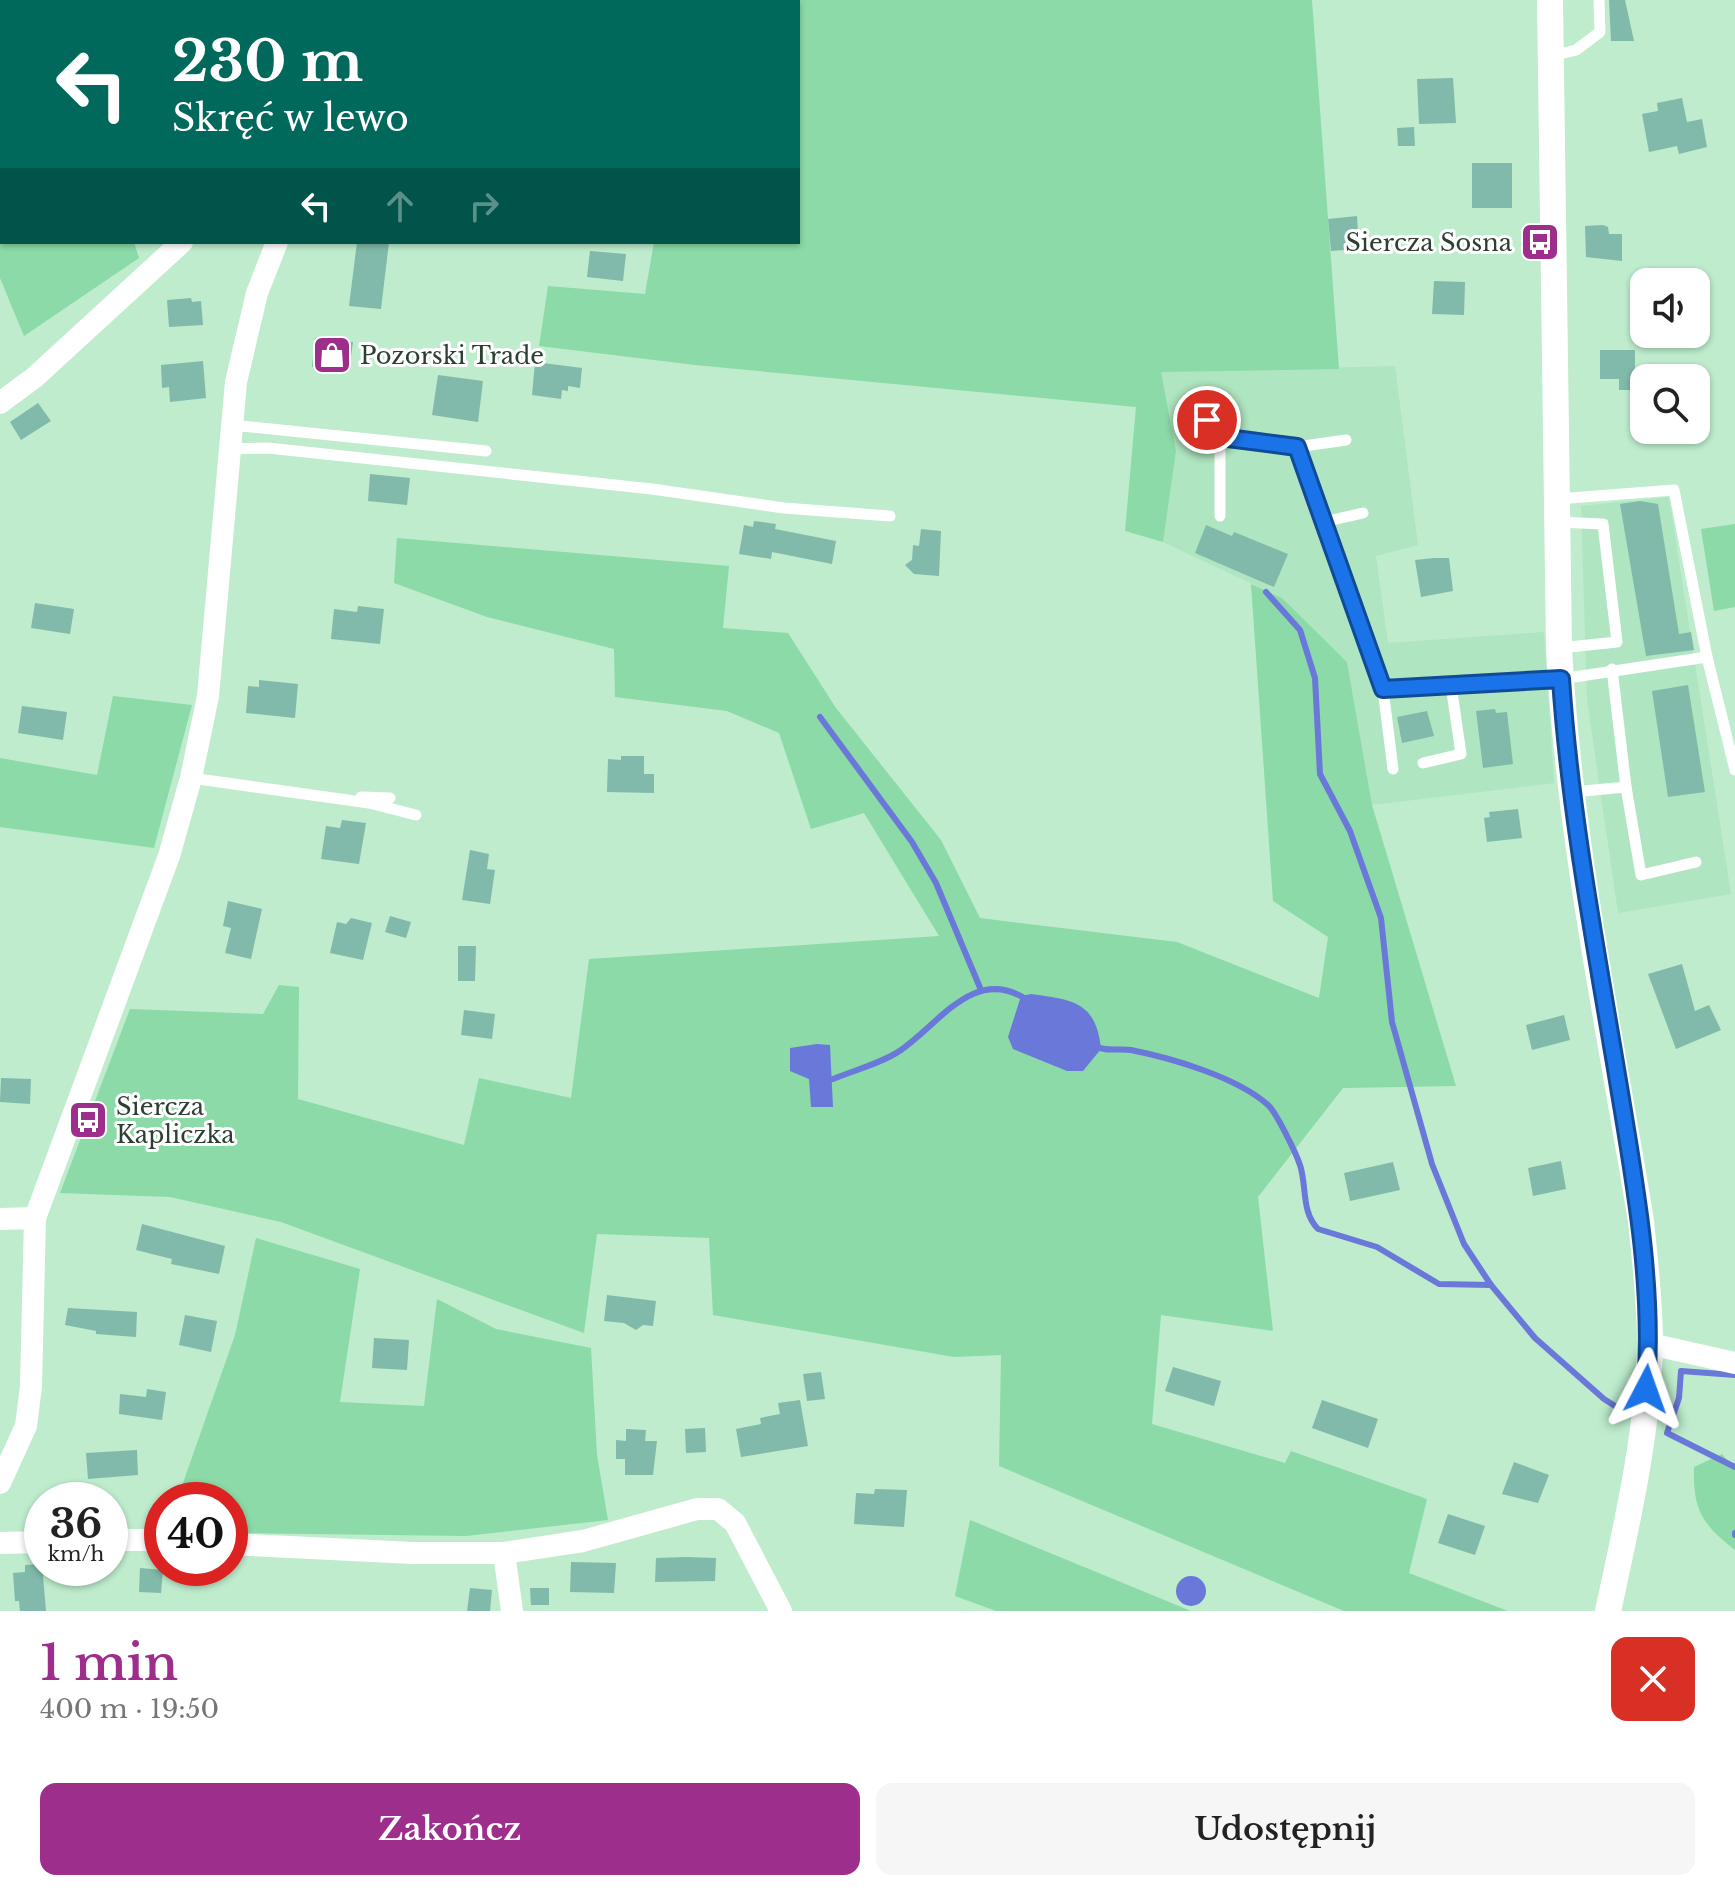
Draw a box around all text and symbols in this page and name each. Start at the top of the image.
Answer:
text: 230 m [172,27,363,96]
icon: left [40,32,144,136]
text: Skręć w lewo [172,96,409,141]
icon: left [294,184,338,228]
icon: ahead [378,184,422,228]
icon: right [462,184,506,228]
bus stop icon: Siercza Sosna [1519,221,1561,263]
place label: Siercza Sosna [1345,228,1513,257]
map controls [1630,268,1710,444]
button: sound [1630,268,1710,348]
shop icon: Pozorski Trade [311,334,353,376]
place label: Pozorski Trade [360,341,544,370]
button: search [1630,364,1710,444]
pin [1173,386,1241,454]
icon: arrive [1185,398,1229,442]
place label: Siercza Kapliczka [116,1092,235,1149]
bus stop icon: Siercza Kapliczka [67,1099,109,1141]
position arrow [1604,1347,1688,1431]
speed limit sign: 40 [144,1482,248,1586]
text: 36 [50,1499,102,1549]
text: km/h [48,1542,104,1566]
text: 1 min [40,1633,178,1693]
button: close [1611,1637,1695,1721]
text: 400 m · 19:50 [40,1693,219,1725]
button: Zakończ [40,1783,860,1875]
button: Udostępnij [876,1783,1695,1875]

